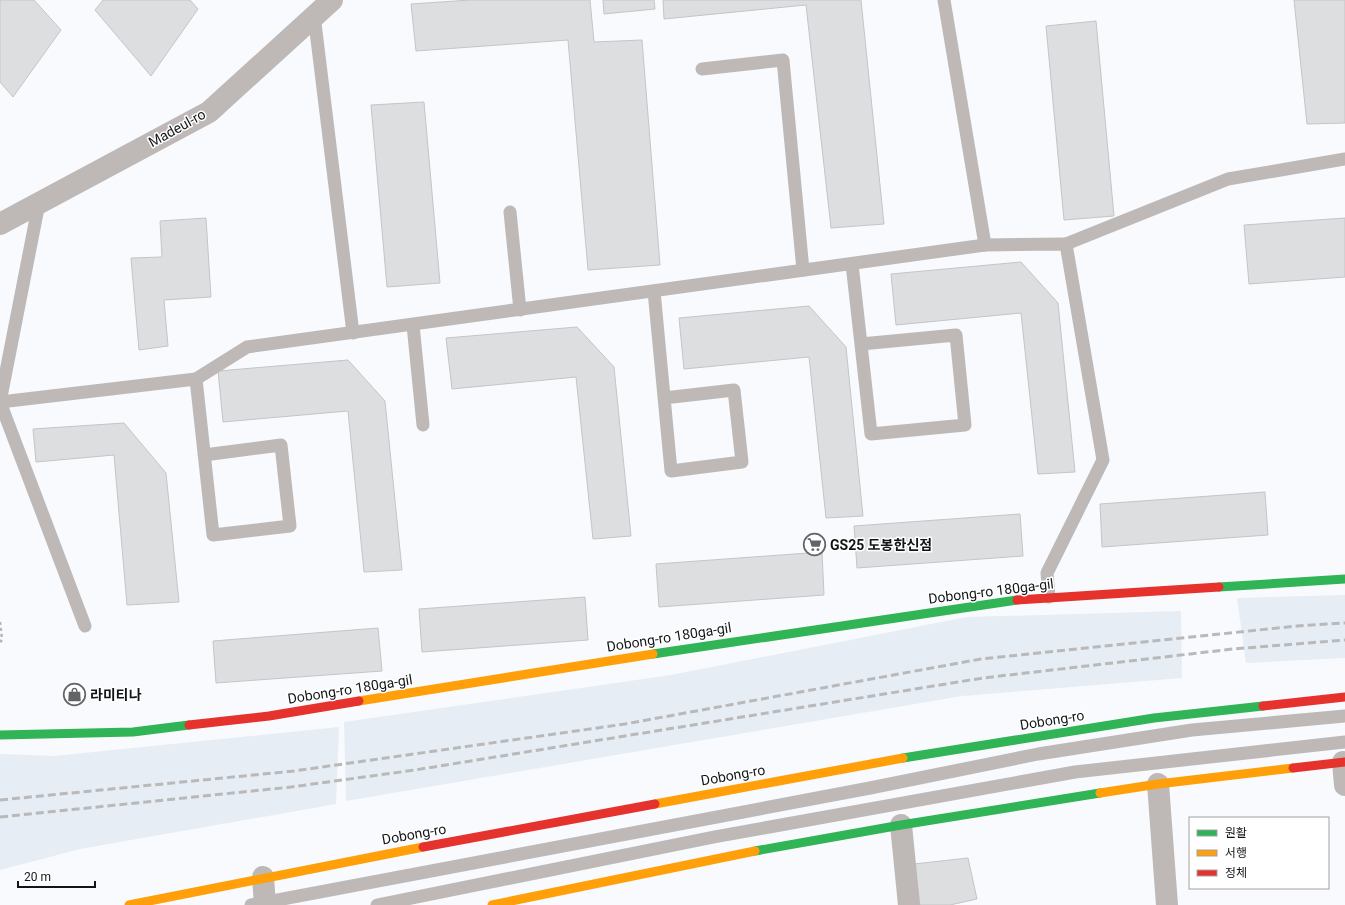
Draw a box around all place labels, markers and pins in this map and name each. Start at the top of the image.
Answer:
supermarket icon: GS25 도봉한신점 [801,532,827,558]
place label: GS25 도봉한신점 [830,537,932,553]
shop icon: 라미티나 [62,682,88,708]
place label: 라미티나 [90,687,142,703]

